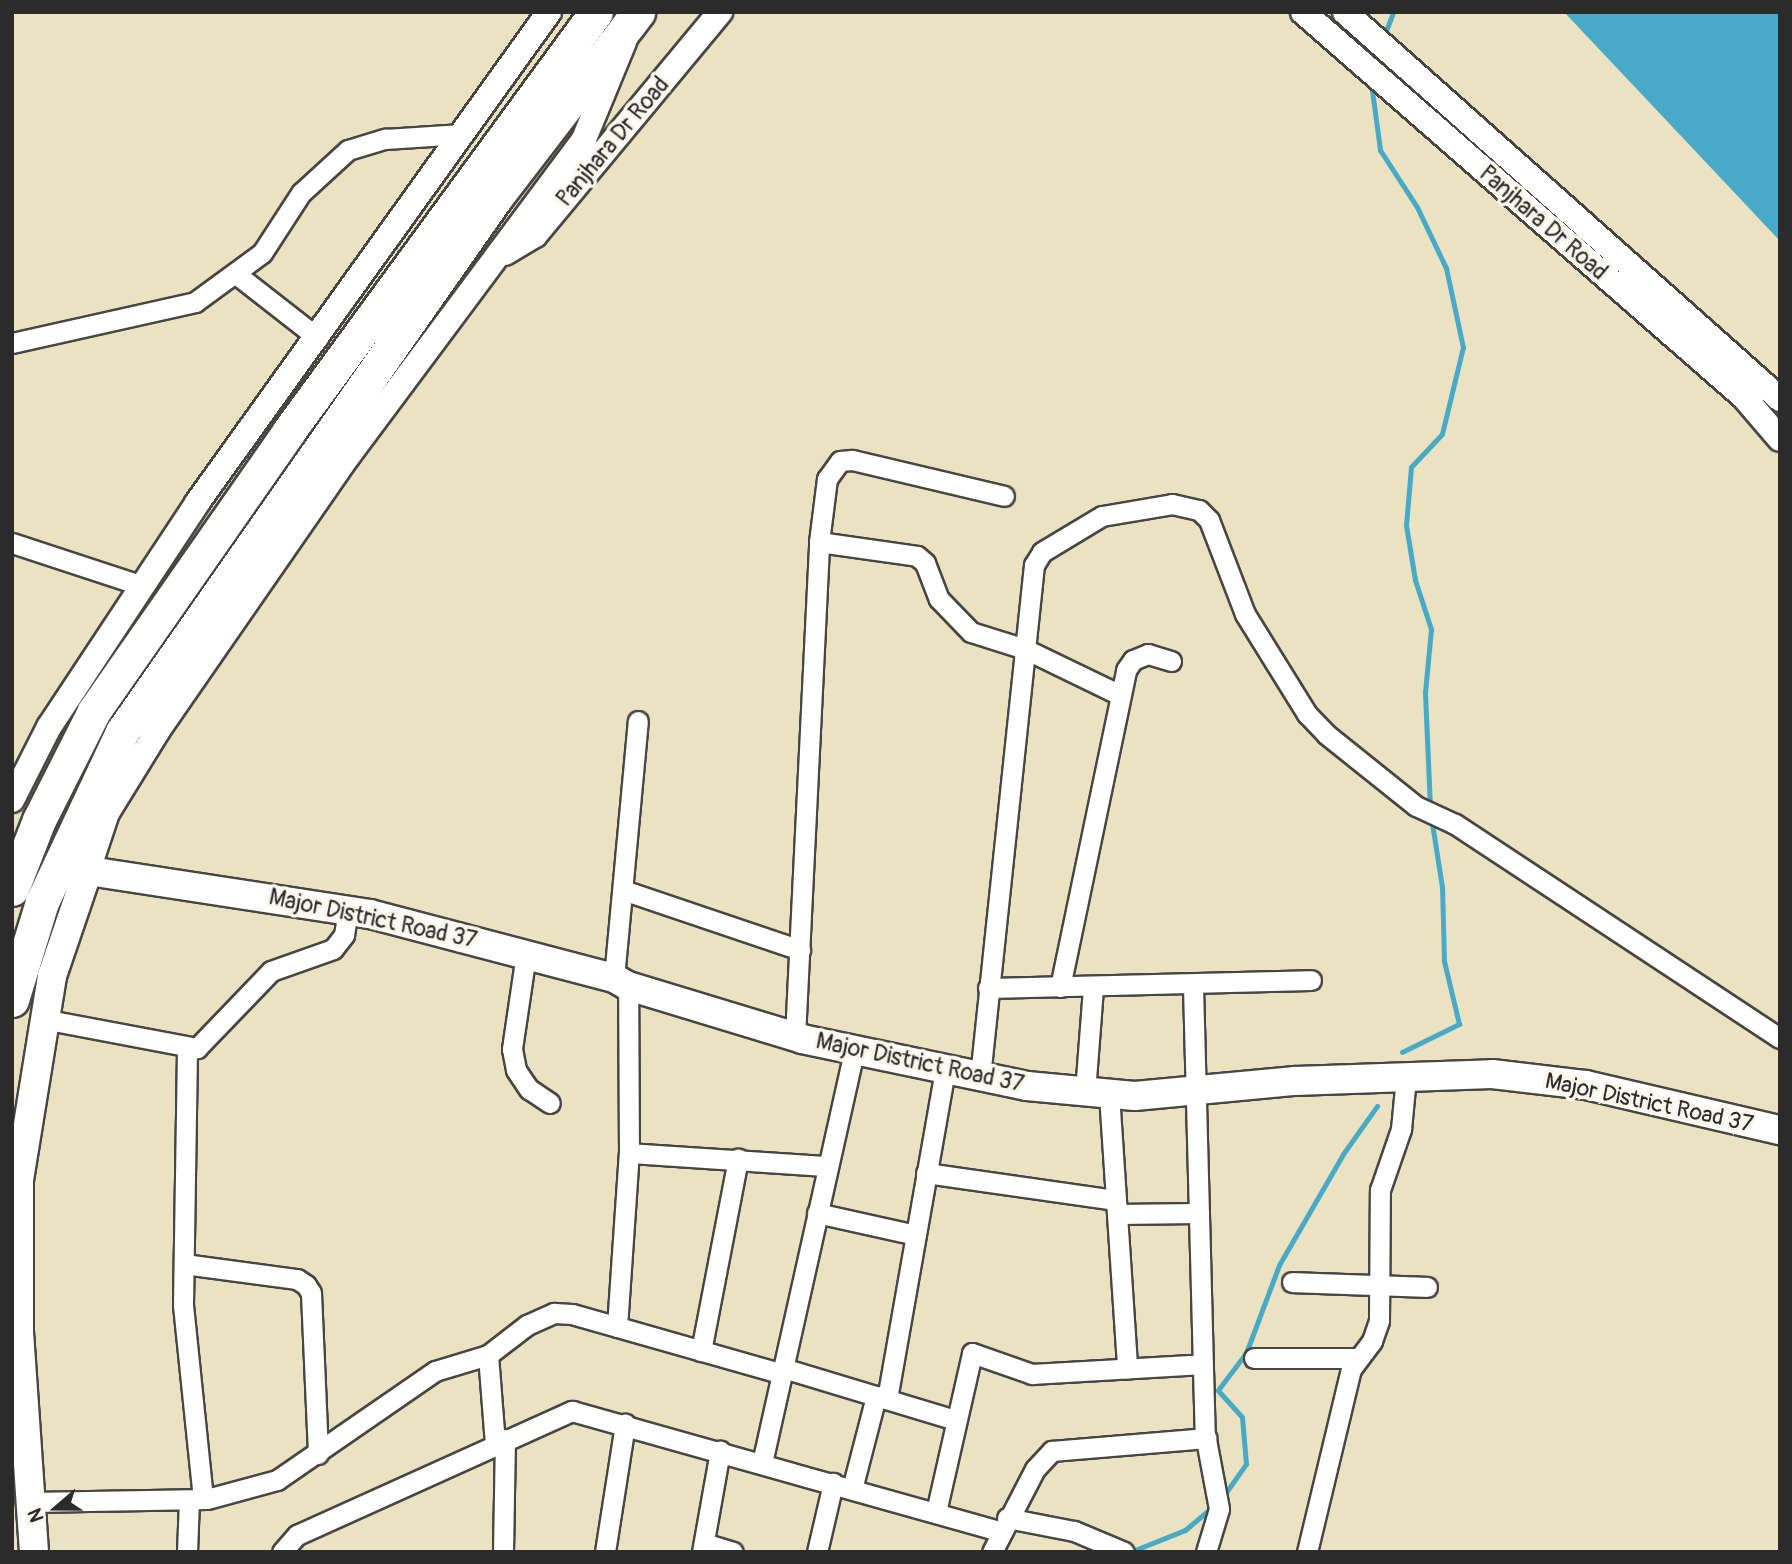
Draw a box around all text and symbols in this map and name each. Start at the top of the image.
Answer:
street label: Panjhara Dr Road [551,72,675,212]
street label: Panjhara Dr Road [1473,160,1613,286]
street label: Major District Road 37 [266,883,480,955]
street label: Major District Road 37 [813,1027,1027,1099]
street label: Major District Road 37 [1542,1067,1756,1139]
north arrow [21,1473,91,1543]
text: N [23,1505,50,1525]

